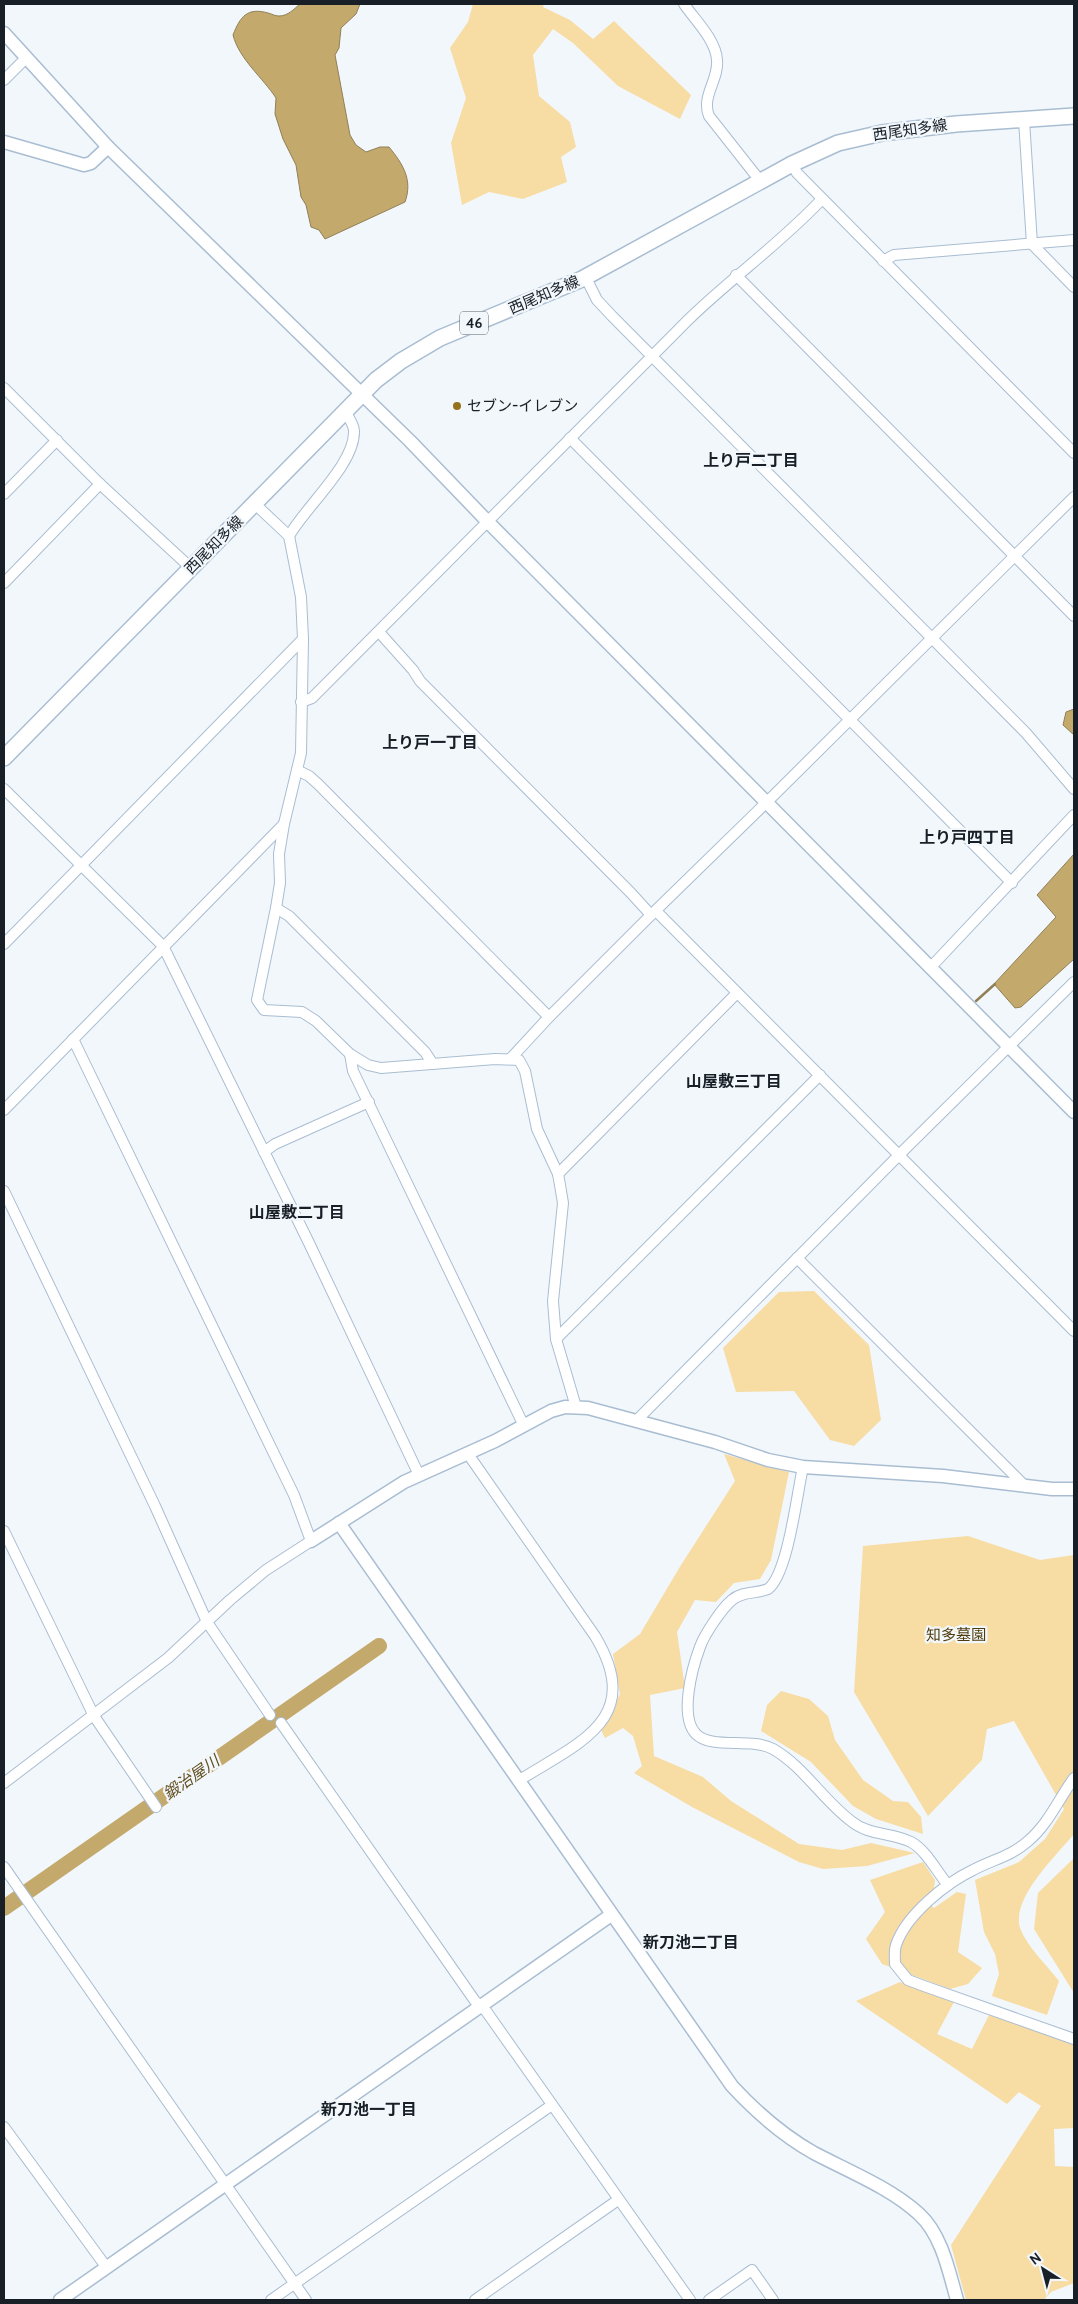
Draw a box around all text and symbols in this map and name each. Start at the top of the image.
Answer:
street label: 西尾知多線 [872,116,948,144]
street label: 西尾知多線 [506,272,582,318]
road number: 46 [460,312,488,334]
place label: セブン-イレブン [467,397,578,415]
marker: セブン-イレブン [451,400,463,412]
district label: 上り戸二丁目 [703,451,799,470]
street label: 西尾知多線 [181,512,247,578]
district label: 上り戸一丁目 [382,733,478,752]
district label: 上り戸四丁目 [919,828,1015,847]
district label: 山屋敷三丁目 [686,1072,782,1091]
district label: 山屋敷二丁目 [249,1203,345,1222]
park label: 知多墓園 [926,1626,986,1644]
water label: 鍛治屋川 [160,1750,225,1804]
district label: 新刀池二丁目 [643,1933,739,1952]
district label: 新刀池一丁目 [321,2100,417,2119]
north arrow [1018,2244,1068,2294]
text: N [1026,2248,1045,2269]

